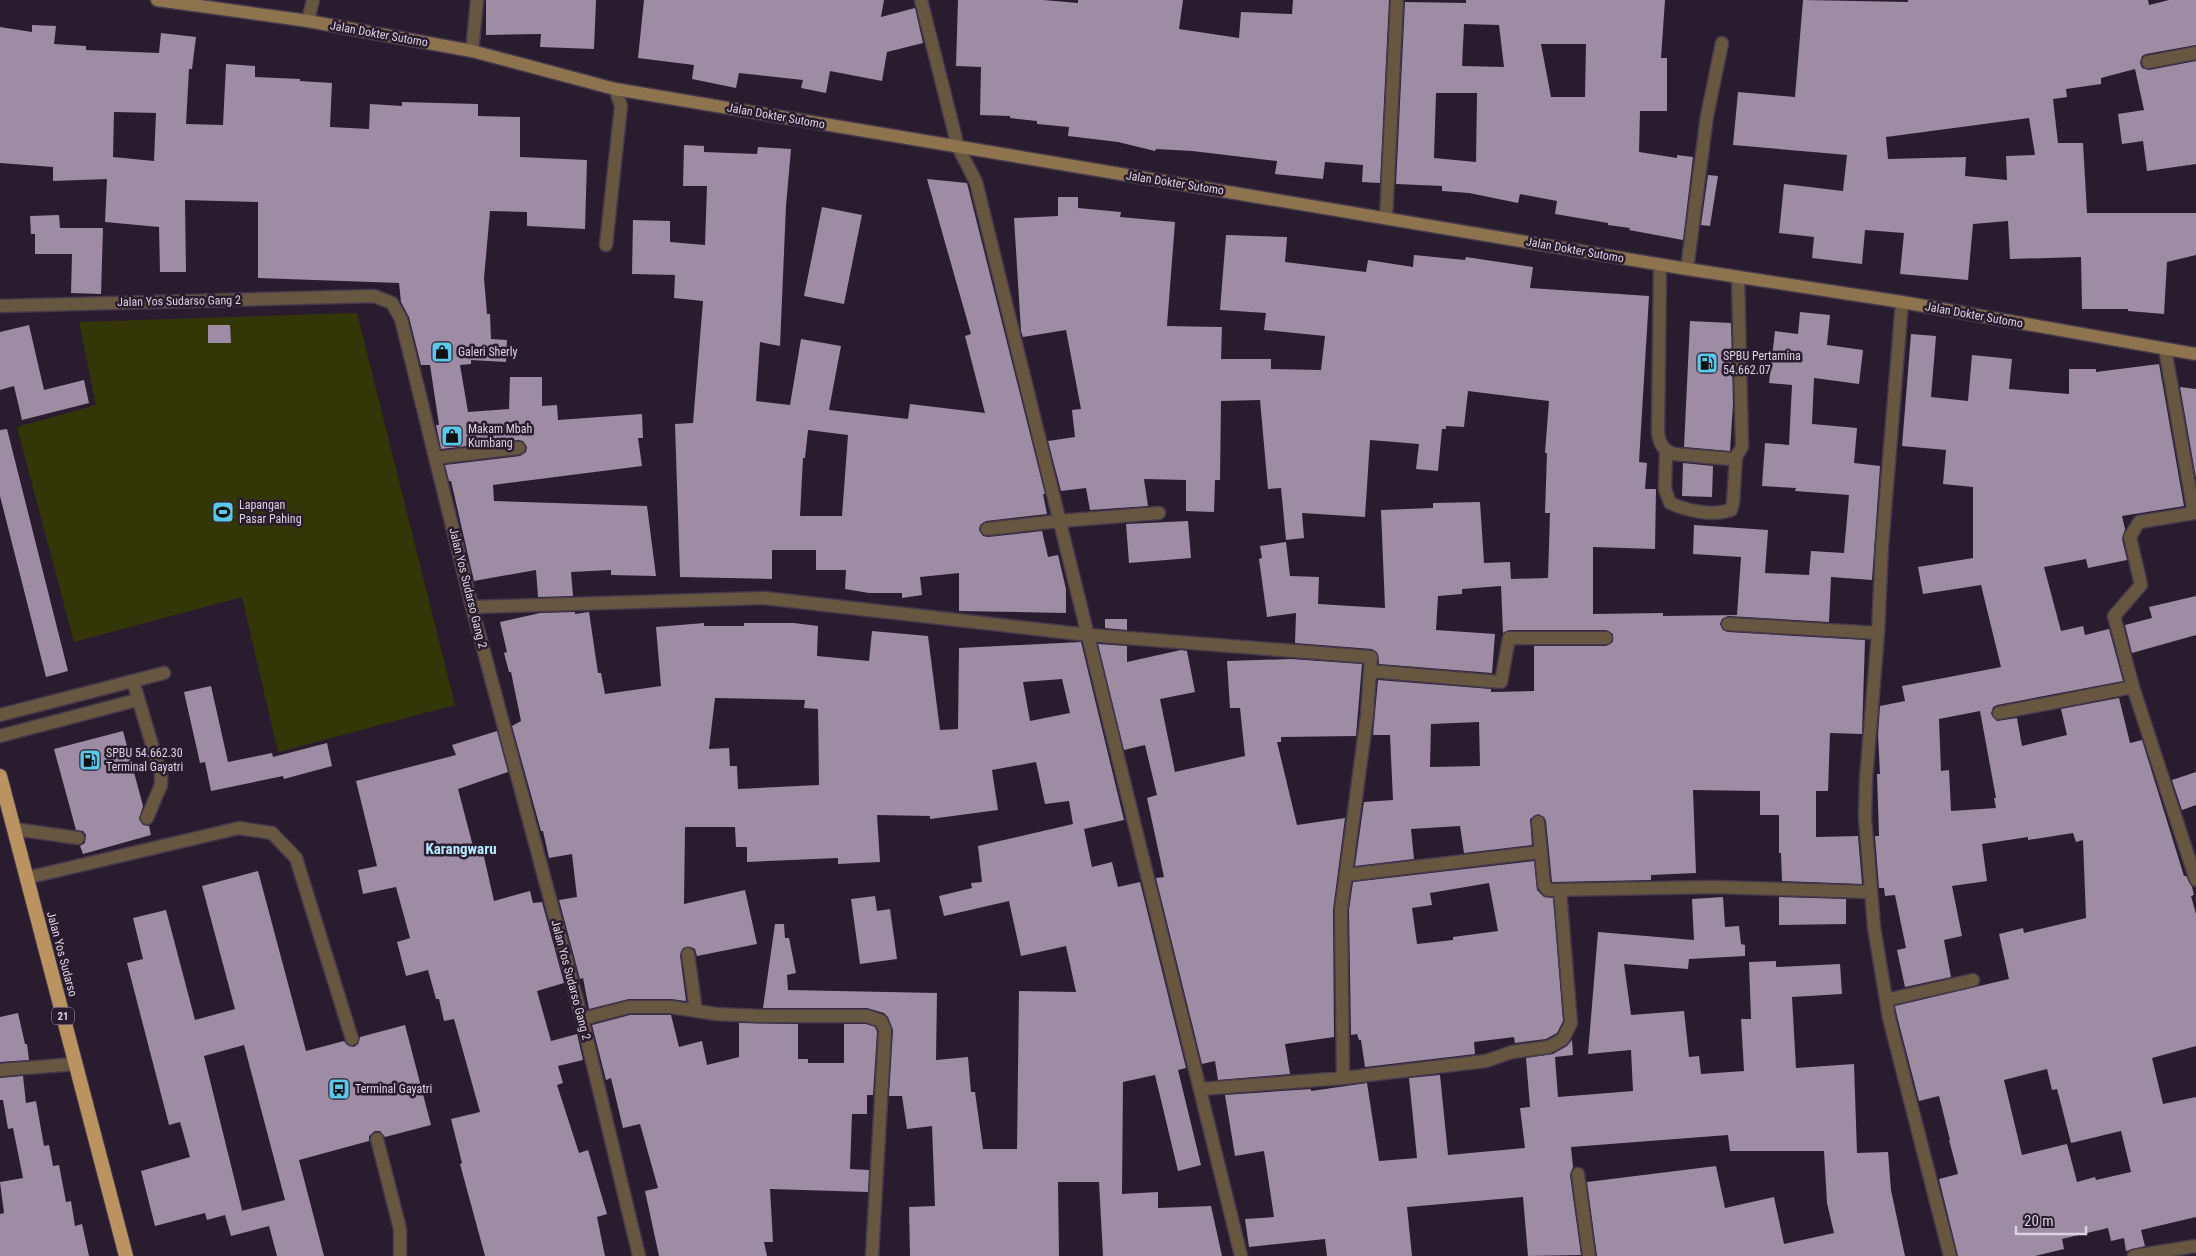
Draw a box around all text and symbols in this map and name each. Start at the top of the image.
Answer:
street label: Jalan Dokter Sutomo [329,19,429,49]
street label: Jalan Dokter Sutomo [726,101,826,131]
street label: Jalan Dokter Sutomo [1125,168,1225,198]
street label: Jalan Dokter Sutomo [1525,235,1625,265]
street label: Jalan Yos Sudarso Gang 2 [117,293,241,309]
street label: Jalan Dokter Sutomo [1924,300,2024,330]
shop icon: Galeri Sherly [430,340,454,364]
place label: Galeri Sherly [458,345,517,359]
place label: SPBU Pertamina 54.662.07 [1723,349,1801,377]
fuel station icon: SPBU Pertamina 54.662.07 [1695,351,1719,375]
place label: Makam Mbah Kumbang [468,422,532,450]
shop icon: Makam Mbah Kumbang [440,424,464,448]
place label: Lapangan Pasar Pahing [239,498,302,526]
sports icon: Lapangan Pasar Pahing [211,500,235,524]
street label: Jalan Yos Sudarso Gang 2 [446,526,490,650]
place label: SPBU 54.662.30 Terminal Gayatri [106,746,183,774]
fuel station icon: SPBU 54.662.30 Terminal Gayatri [78,748,102,772]
district label: Karangwaru [425,840,497,858]
street label: Jalan Yos Sudarso [44,910,80,998]
street label: Jalan Yos Sudarso Gang 2 [548,918,594,1042]
road number: 21 [52,1008,74,1024]
bus stop icon: Terminal Gayatri [327,1077,351,1101]
place label: Terminal Gayatri [355,1082,432,1096]
scale bar [2016,1204,2086,1236]
text: 20 m [2024,1212,2054,1230]

